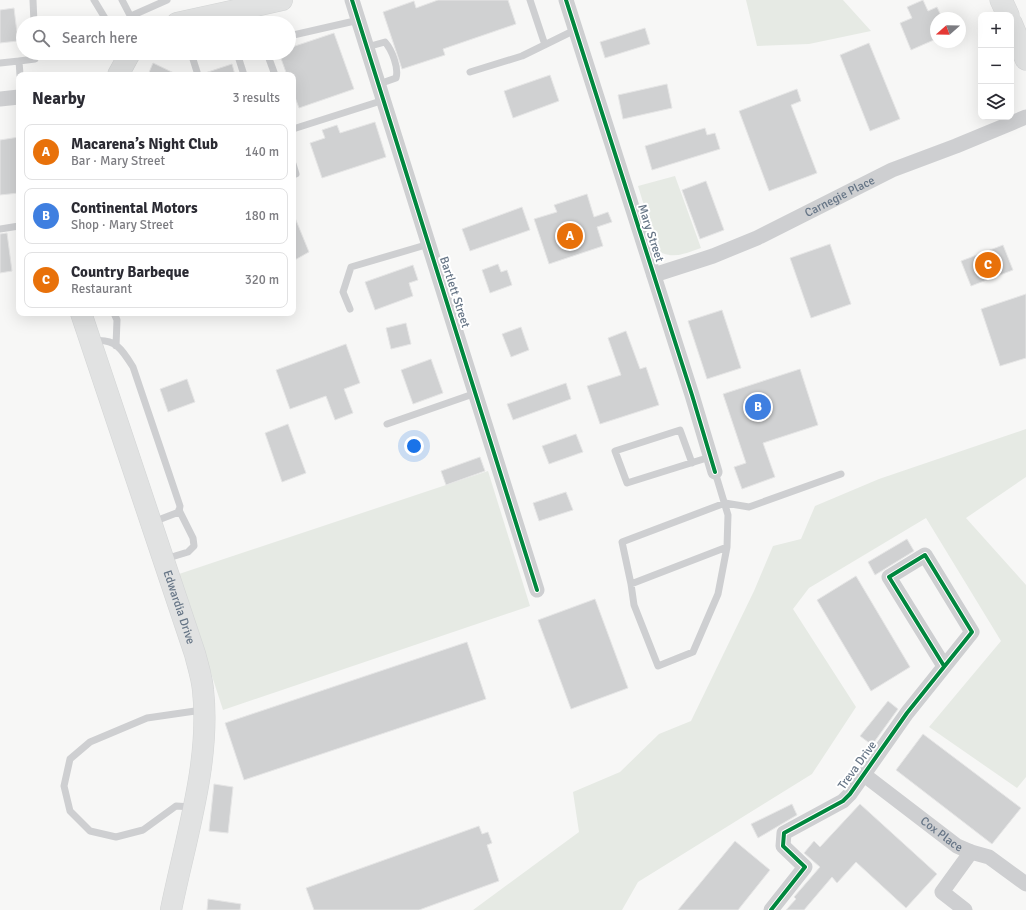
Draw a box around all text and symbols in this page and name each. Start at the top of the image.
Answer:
north arrow [930,12,966,48]
map controls [978,12,1014,120]
button: + [978,12,1014,48]
search box [16,16,296,60]
icon: search [30,27,52,49]
text: Search here [62,29,138,47]
button: − [978,48,1014,84]
button: layers [978,84,1014,120]
text: Nearby [32,88,85,109]
text: 3 results [232,90,280,106]
text: Macarena’s Night Club [71,135,218,153]
text: A [42,144,50,160]
text: 140 m [245,144,279,160]
text: Bar · Mary Street [71,153,165,169]
street label: Carnegie Place [802,173,877,221]
text: Continental Motors [71,199,198,217]
street label: Mary Street [634,202,667,264]
text: B [42,208,50,224]
text: 180 m [245,208,279,224]
text: Shop · Mary Street [71,217,174,233]
pin: A [557,221,583,251]
pin: C [975,250,1001,280]
street label: Bartlett Street [436,255,473,330]
text: Country Barbeque [71,263,189,281]
text: C [42,272,50,288]
text: 320 m [245,272,279,288]
text: Restaurant [71,281,132,297]
pin: B [745,392,771,422]
your location [404,436,424,456]
street label: Edwardia Drive [159,568,198,646]
street label: Treva Drive [835,738,880,793]
street label: Cox Place [917,814,965,855]

